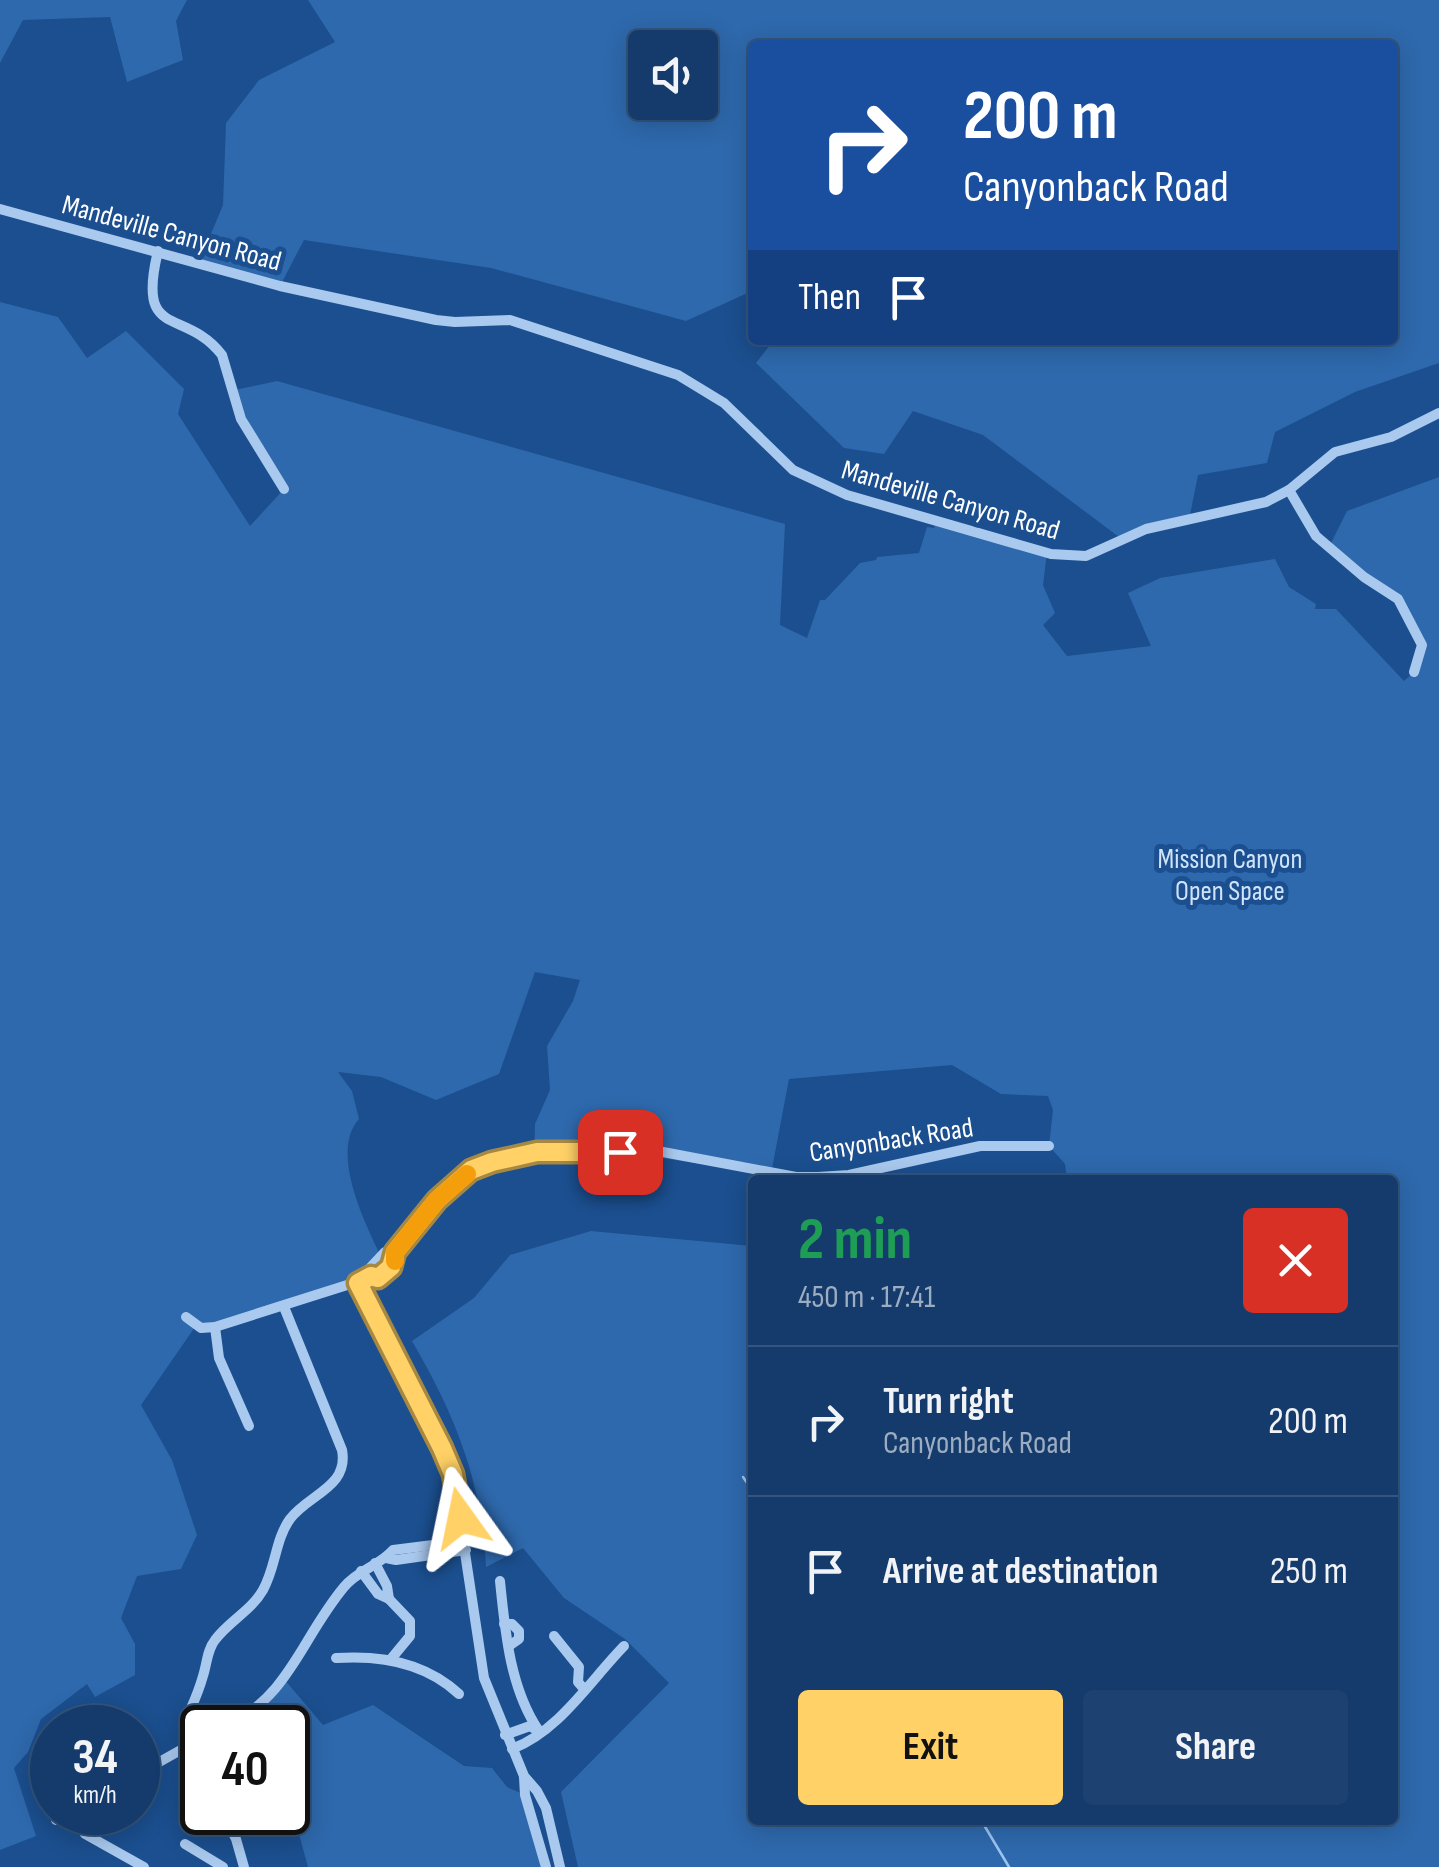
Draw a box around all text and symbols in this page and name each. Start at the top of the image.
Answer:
map controls [628,30,718,120]
button: sound [628,30,718,120]
text: 200 m [963,75,1118,159]
icon: right [798,80,928,210]
text: Canyonback Road [963,160,1229,215]
street label: Mandeville Canyon Road [58,188,285,279]
icon: arrive [881,270,936,325]
text: Then [798,275,861,320]
street label: Mandeville Canyon Road [838,454,1063,547]
park label: Mission Canyon Open Space [1158,843,1302,908]
pin [578,1110,663,1195]
street label: Canyonback Road [807,1111,975,1170]
icon: arrive [593,1125,648,1180]
text: 2 min [798,1204,912,1276]
button: close [1243,1208,1348,1313]
text: 450 m · 17:41 [798,1278,935,1317]
text: Turn right [883,1379,1014,1424]
icon: right [798,1394,853,1449]
text: 200 m [1268,1399,1348,1444]
text: Canyonback Road [883,1424,1072,1463]
position arrow [409,1466,513,1570]
icon: arrive [798,1544,853,1599]
text: Arrive at destination [883,1549,1158,1594]
text: 250 m [1270,1549,1348,1594]
button: Exit [798,1690,1063,1805]
button: Share [1083,1690,1348,1805]
speed limit sign: 40 [180,1705,310,1835]
text: 34 [72,1728,118,1788]
text: km/h [73,1780,117,1811]

